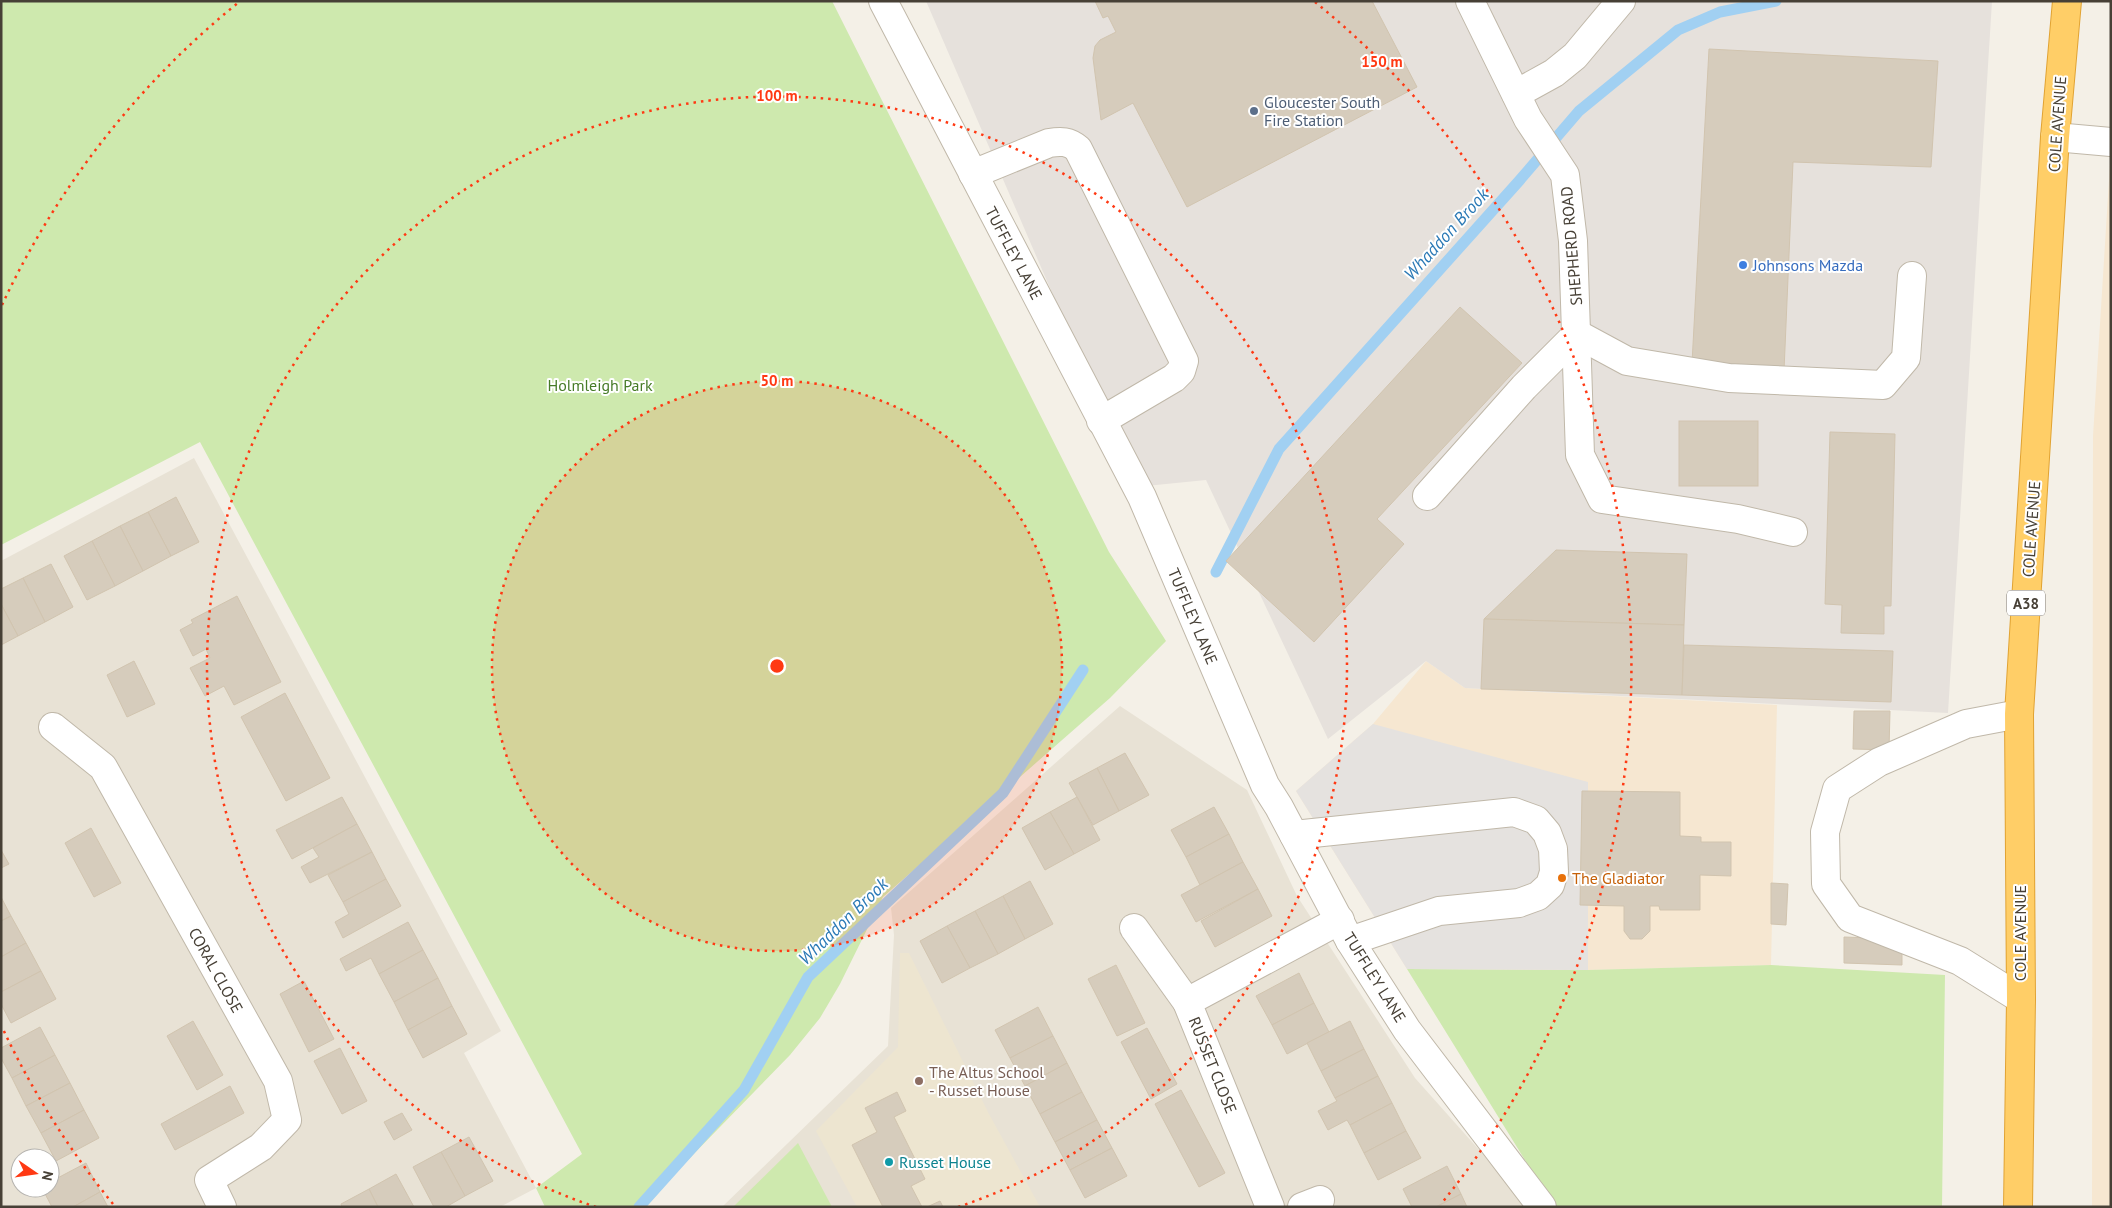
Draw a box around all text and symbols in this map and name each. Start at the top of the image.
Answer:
text: 150 m [1361,52,1403,71]
street label: COLE AVENUE [2044,75,2070,173]
text: 100 m [756,86,798,105]
place label: Gloucester South Fire Station [1264,92,1380,130]
marker: Gloucester South Fire Station [1248,105,1260,117]
water label: Whaddon Brook [1399,183,1494,285]
street label: SHEPHERD ROAD [1556,186,1586,306]
street label: TUFFLEY LANE [981,203,1047,303]
place label: Johnsons Mazda [1752,255,1863,275]
marker: Johnsons Mazda [1737,259,1749,271]
text: 50 m [761,371,793,390]
park label: Holmleigh Park [547,375,653,395]
street label: COLE AVENUE [2018,480,2044,578]
street label: TUFFLEY LANE [1164,565,1222,667]
road number: A38 [2007,590,2045,616]
centre of rings [768,657,786,675]
place label: The Gladiator [1572,868,1665,888]
water label: Whaddon Brook [793,872,893,970]
marker: The Gladiator [1556,872,1568,884]
street label: COLE AVENUE [2010,885,2030,981]
street label: CORAL CLOSE [184,924,248,1016]
street label: TUFFLEY LANE [1339,928,1411,1026]
street label: RUSSET CLOSE [1185,1014,1241,1116]
place label: The Altus School - Russet House [929,1062,1044,1100]
marker: The Altus School - Russet House [913,1075,925,1087]
north arrow [10,1148,60,1198]
place label: Russet House [899,1152,991,1172]
marker: Russet House [883,1156,895,1168]
text: N [38,1169,57,1182]

